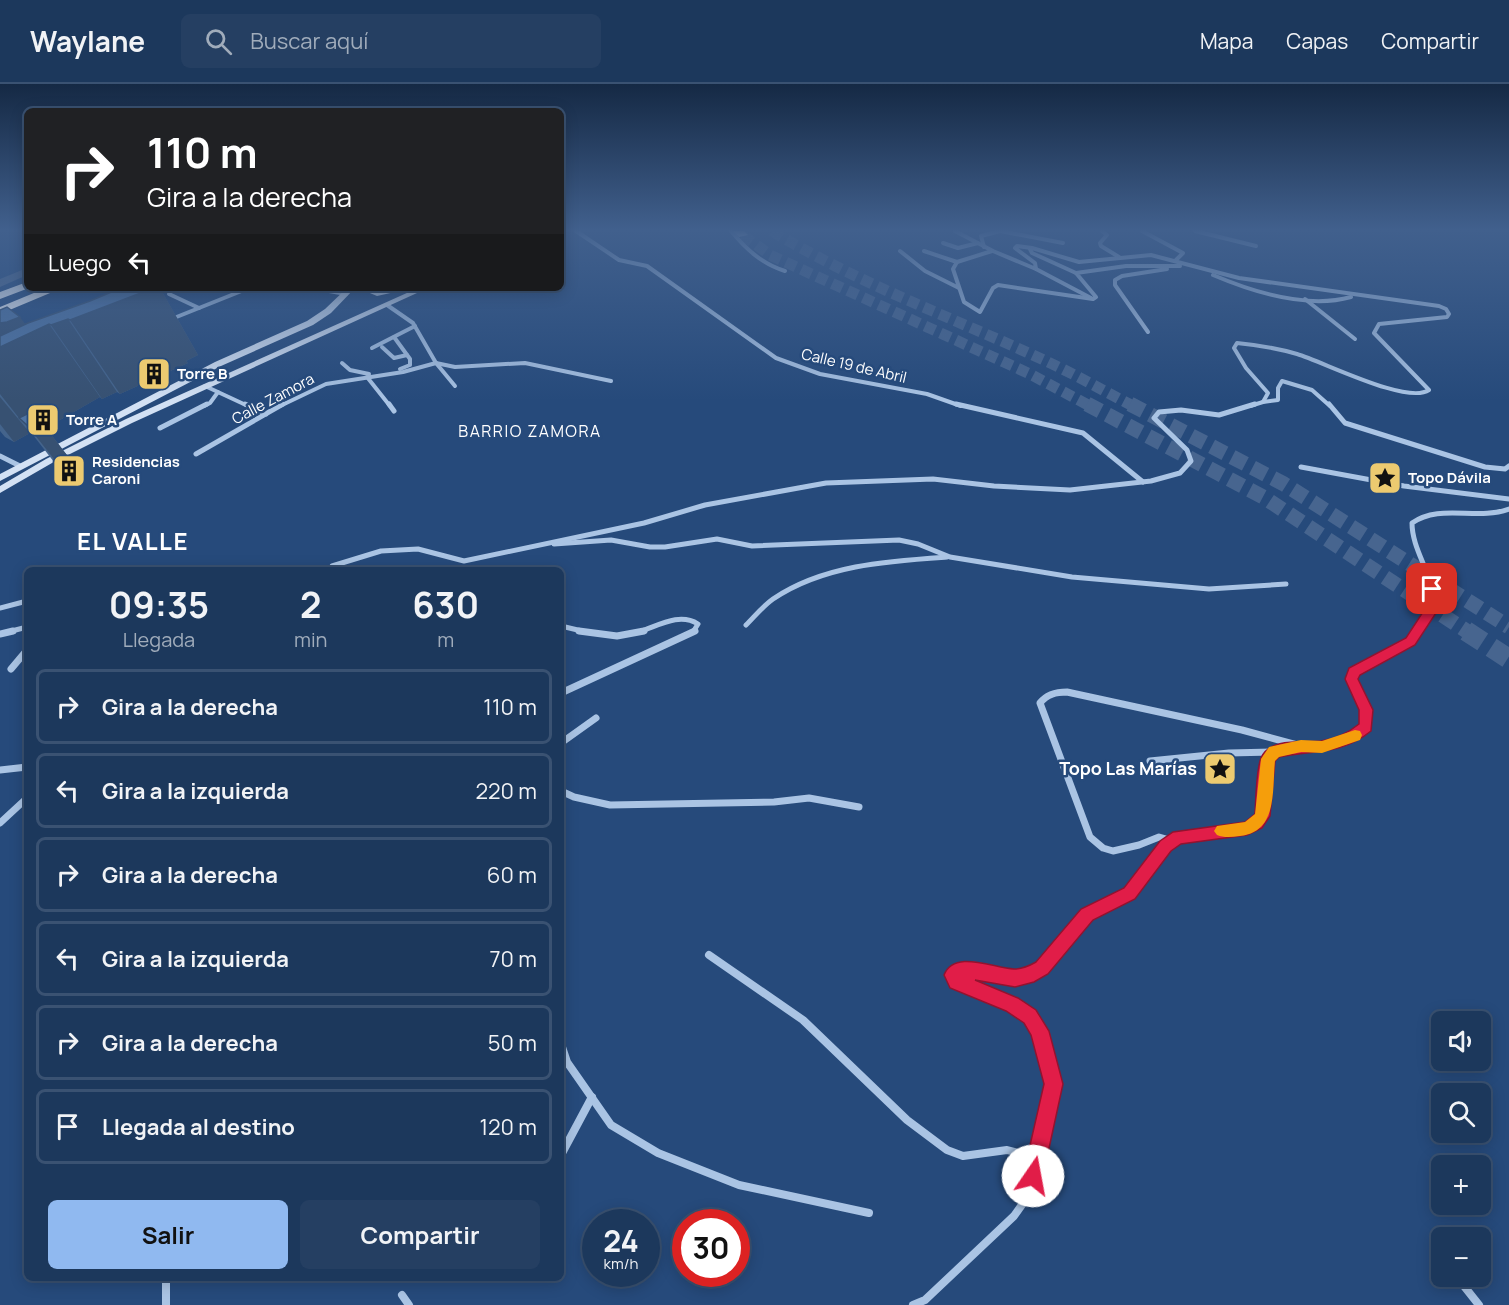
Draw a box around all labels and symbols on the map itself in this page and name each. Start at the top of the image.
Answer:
street label: Calle 19 de Abril [799,343,909,388]
building icon: Torre B [136,356,172,392]
place label: Torre B [177,363,228,384]
street label: Calle Zamora [228,368,318,429]
building icon: Torre A [25,402,61,438]
place label: Torre A [66,409,117,430]
district label: BARRIO ZAMORA [458,420,602,442]
place label: Residencias Caroni [92,451,180,489]
building icon: Residencias Caroni [51,453,87,489]
place icon: Topo Dávila [1367,460,1403,496]
place label: Topo Dávila [1408,467,1491,488]
district label: EL VALLE [77,524,189,557]
pin [1406,563,1457,614]
place icon: Topo Las Marías [1202,751,1238,787]
place label: Topo Las Marías [1059,756,1197,780]
position arrow [1001,1144,1065,1208]
speed limit sign: 30 [672,1209,750,1287]

